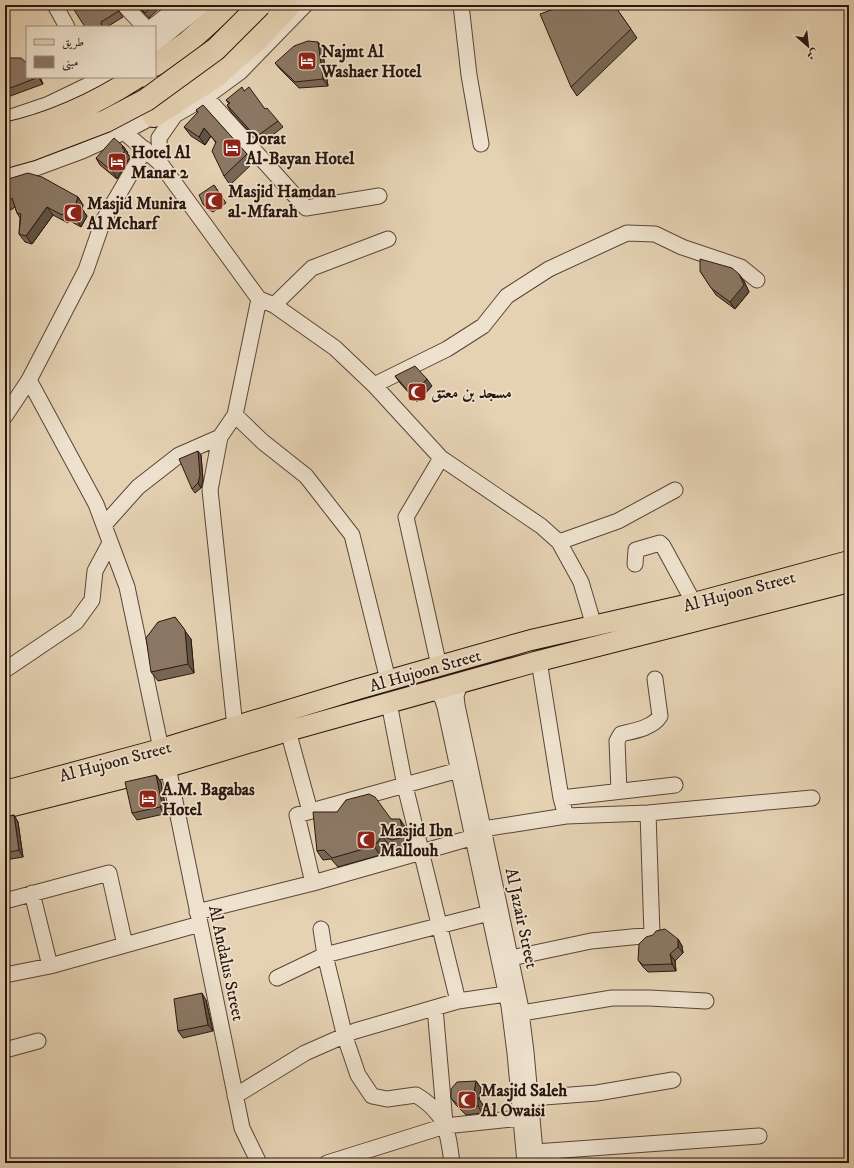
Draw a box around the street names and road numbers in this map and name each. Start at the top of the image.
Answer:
street label: Al Hujoon Street [681,566,798,617]
street label: Al Hujoon Street [367,644,484,697]
street label: Al Hujoon Street [57,736,174,787]
street label: Al Jazair Street [500,866,543,971]
street label: Al Andalus Street [203,903,249,1024]

